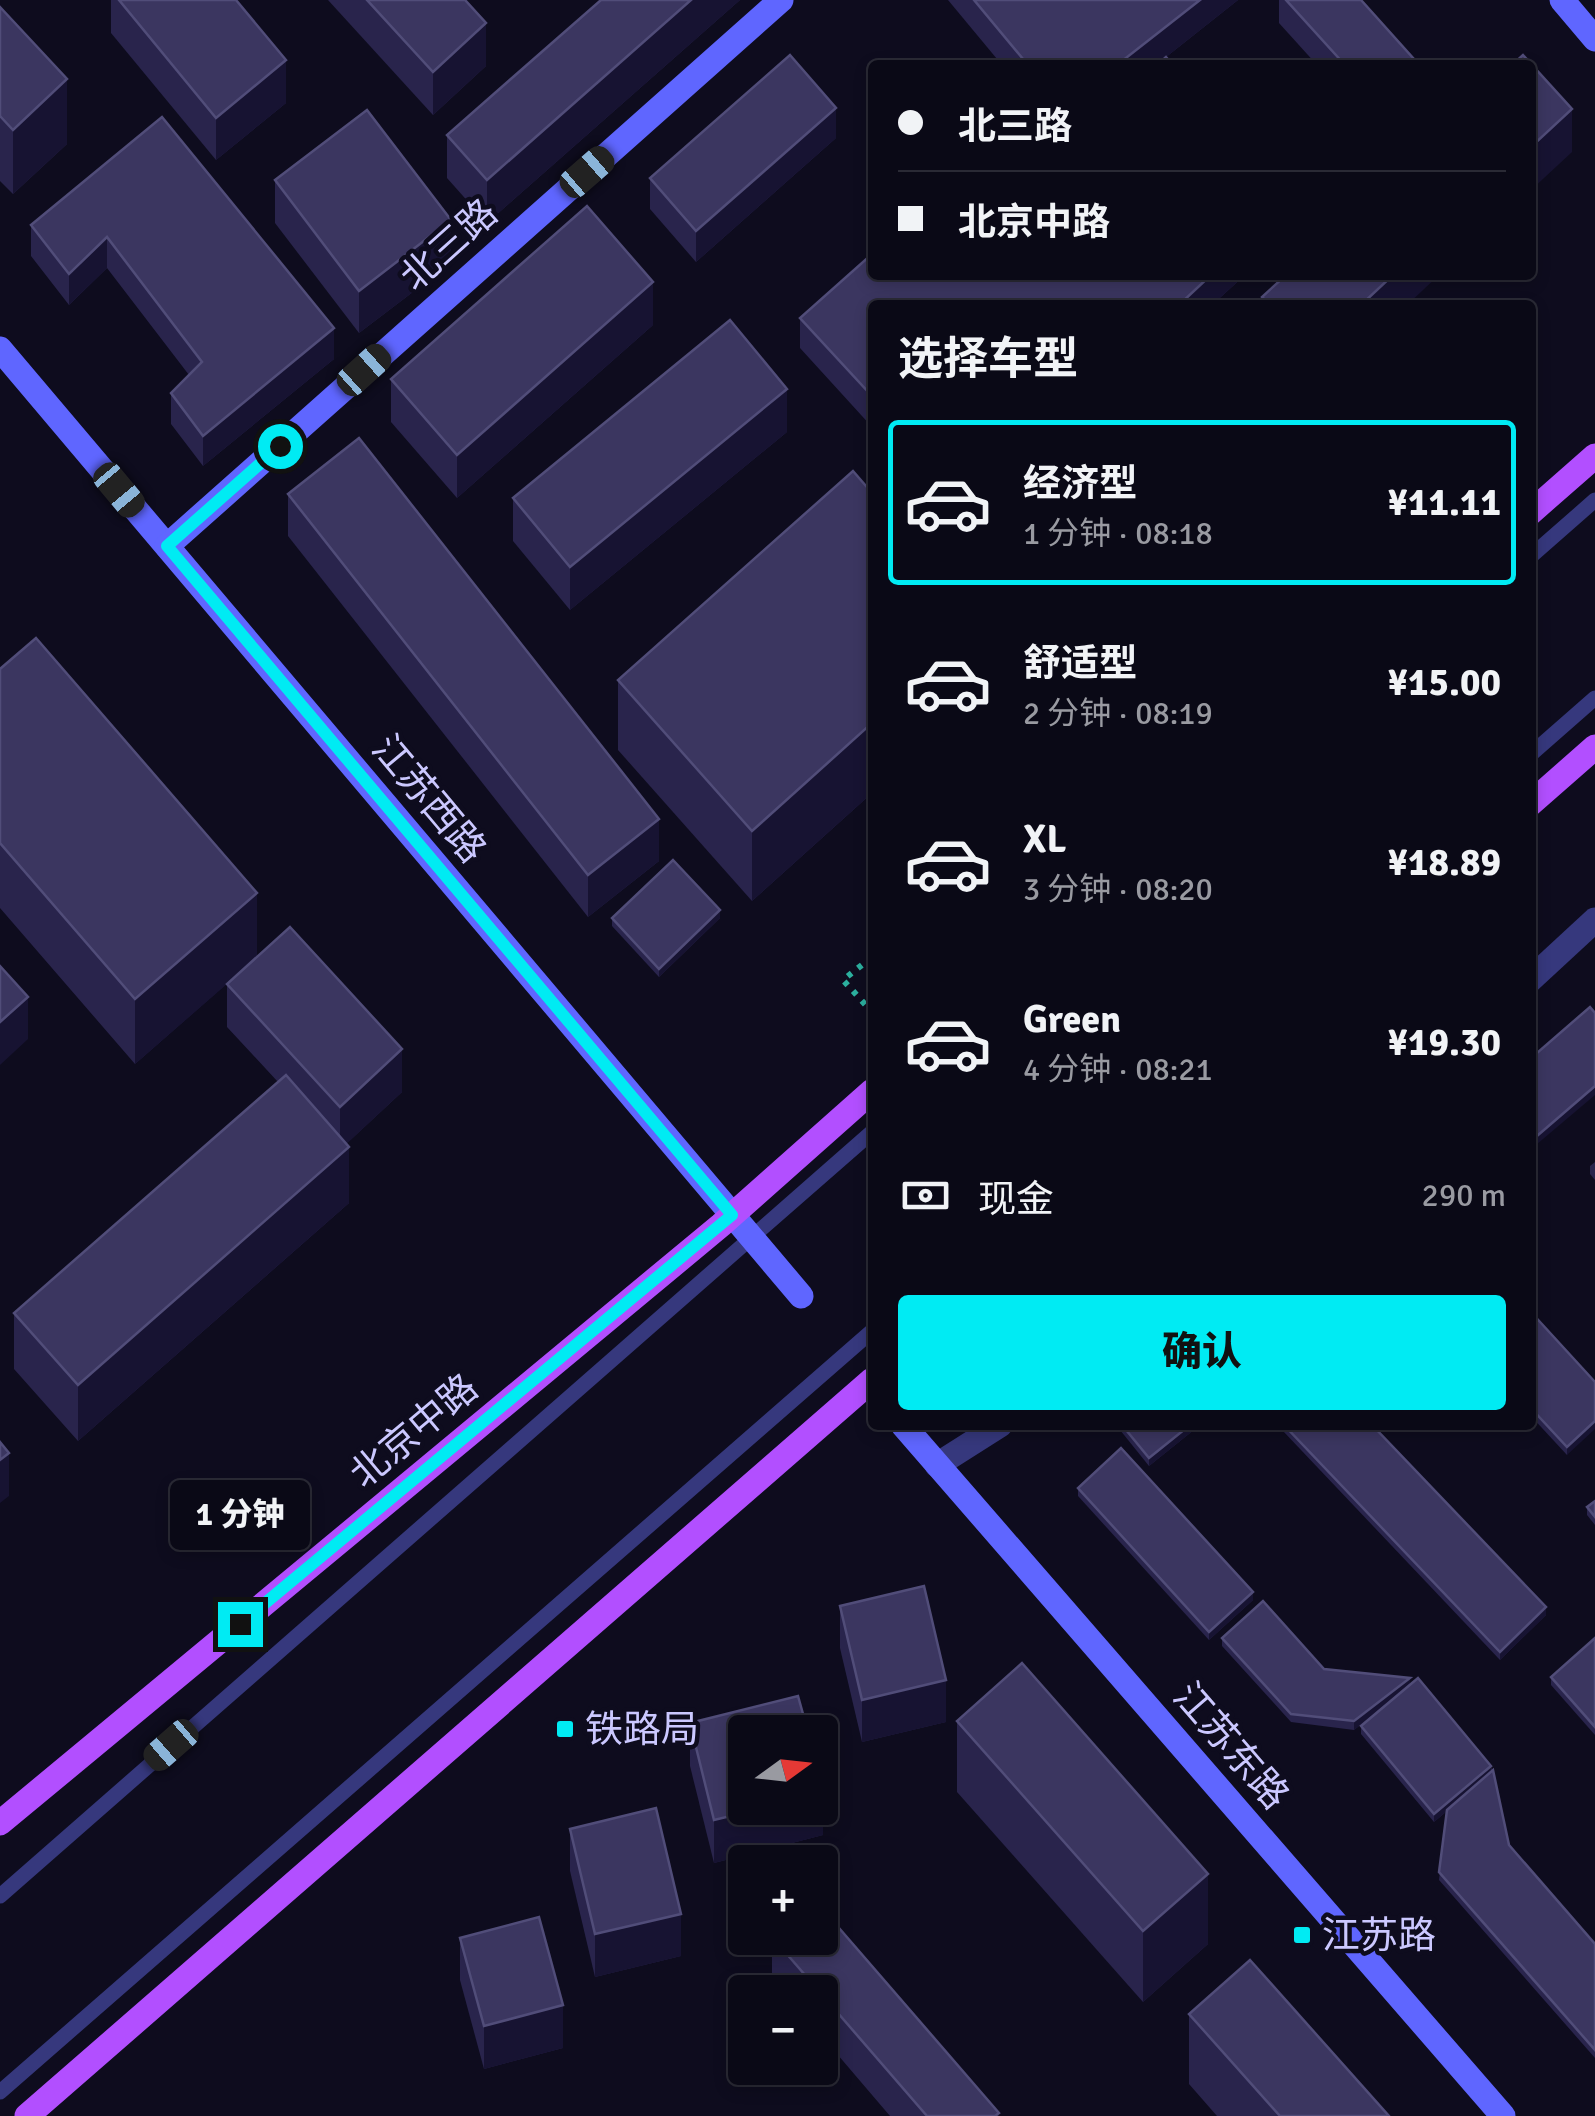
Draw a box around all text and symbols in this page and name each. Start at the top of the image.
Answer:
text: 北三路 [958,103,1072,150]
car [555,141,619,203]
street label: 北三路 [391,189,507,301]
text: 北京中路 [958,199,1110,246]
text: 选择车型 [898,332,1078,387]
car [332,339,396,401]
route start [258,424,303,469]
car [88,457,150,523]
icon: car [903,458,993,548]
text: 经济型 [1023,460,1137,507]
text: ¥11.11 [1388,479,1501,526]
text: 1 分钟 · 08:18 [1023,514,1213,553]
icon: car [903,638,993,728]
text: 舒适型 [1023,640,1137,687]
text: ¥15.00 [1388,659,1501,706]
text: 2 分钟 · 08:19 [1023,694,1213,733]
street label: 江苏西路 [362,726,496,872]
text: XL [1023,816,1066,863]
icon: car [903,818,993,908]
text: ¥18.89 [1388,839,1501,886]
text: 3 分钟 · 08:20 [1023,870,1213,909]
text: Green [1023,996,1121,1043]
icon: car [903,998,993,1088]
text: ¥19.30 [1388,1019,1501,1066]
text: 4 分钟 · 08:21 [1023,1050,1213,1089]
icon: cash [898,1168,953,1223]
text: 现金 [978,1176,1054,1223]
text: 290 m [1422,1176,1506,1215]
button: 确认 [898,1295,1506,1410]
street label: 北京中路 [341,1364,487,1498]
callout: 1 分钟 [170,1479,310,1549]
text: 1 分钟 [196,1495,284,1534]
route end [218,1602,263,1647]
street label: 江苏东路 [1163,1673,1299,1819]
place label: 铁路局 [585,1706,699,1753]
car [139,1714,203,1776]
north arrow [728,1715,838,1825]
map controls [728,1715,838,2085]
marker: 铁路局 [554,1718,576,1740]
button: + [728,1845,838,1955]
place label: 江苏路 [1322,1912,1436,1959]
marker: 江苏路 [1291,1924,1313,1946]
button: − [728,1975,838,2085]

